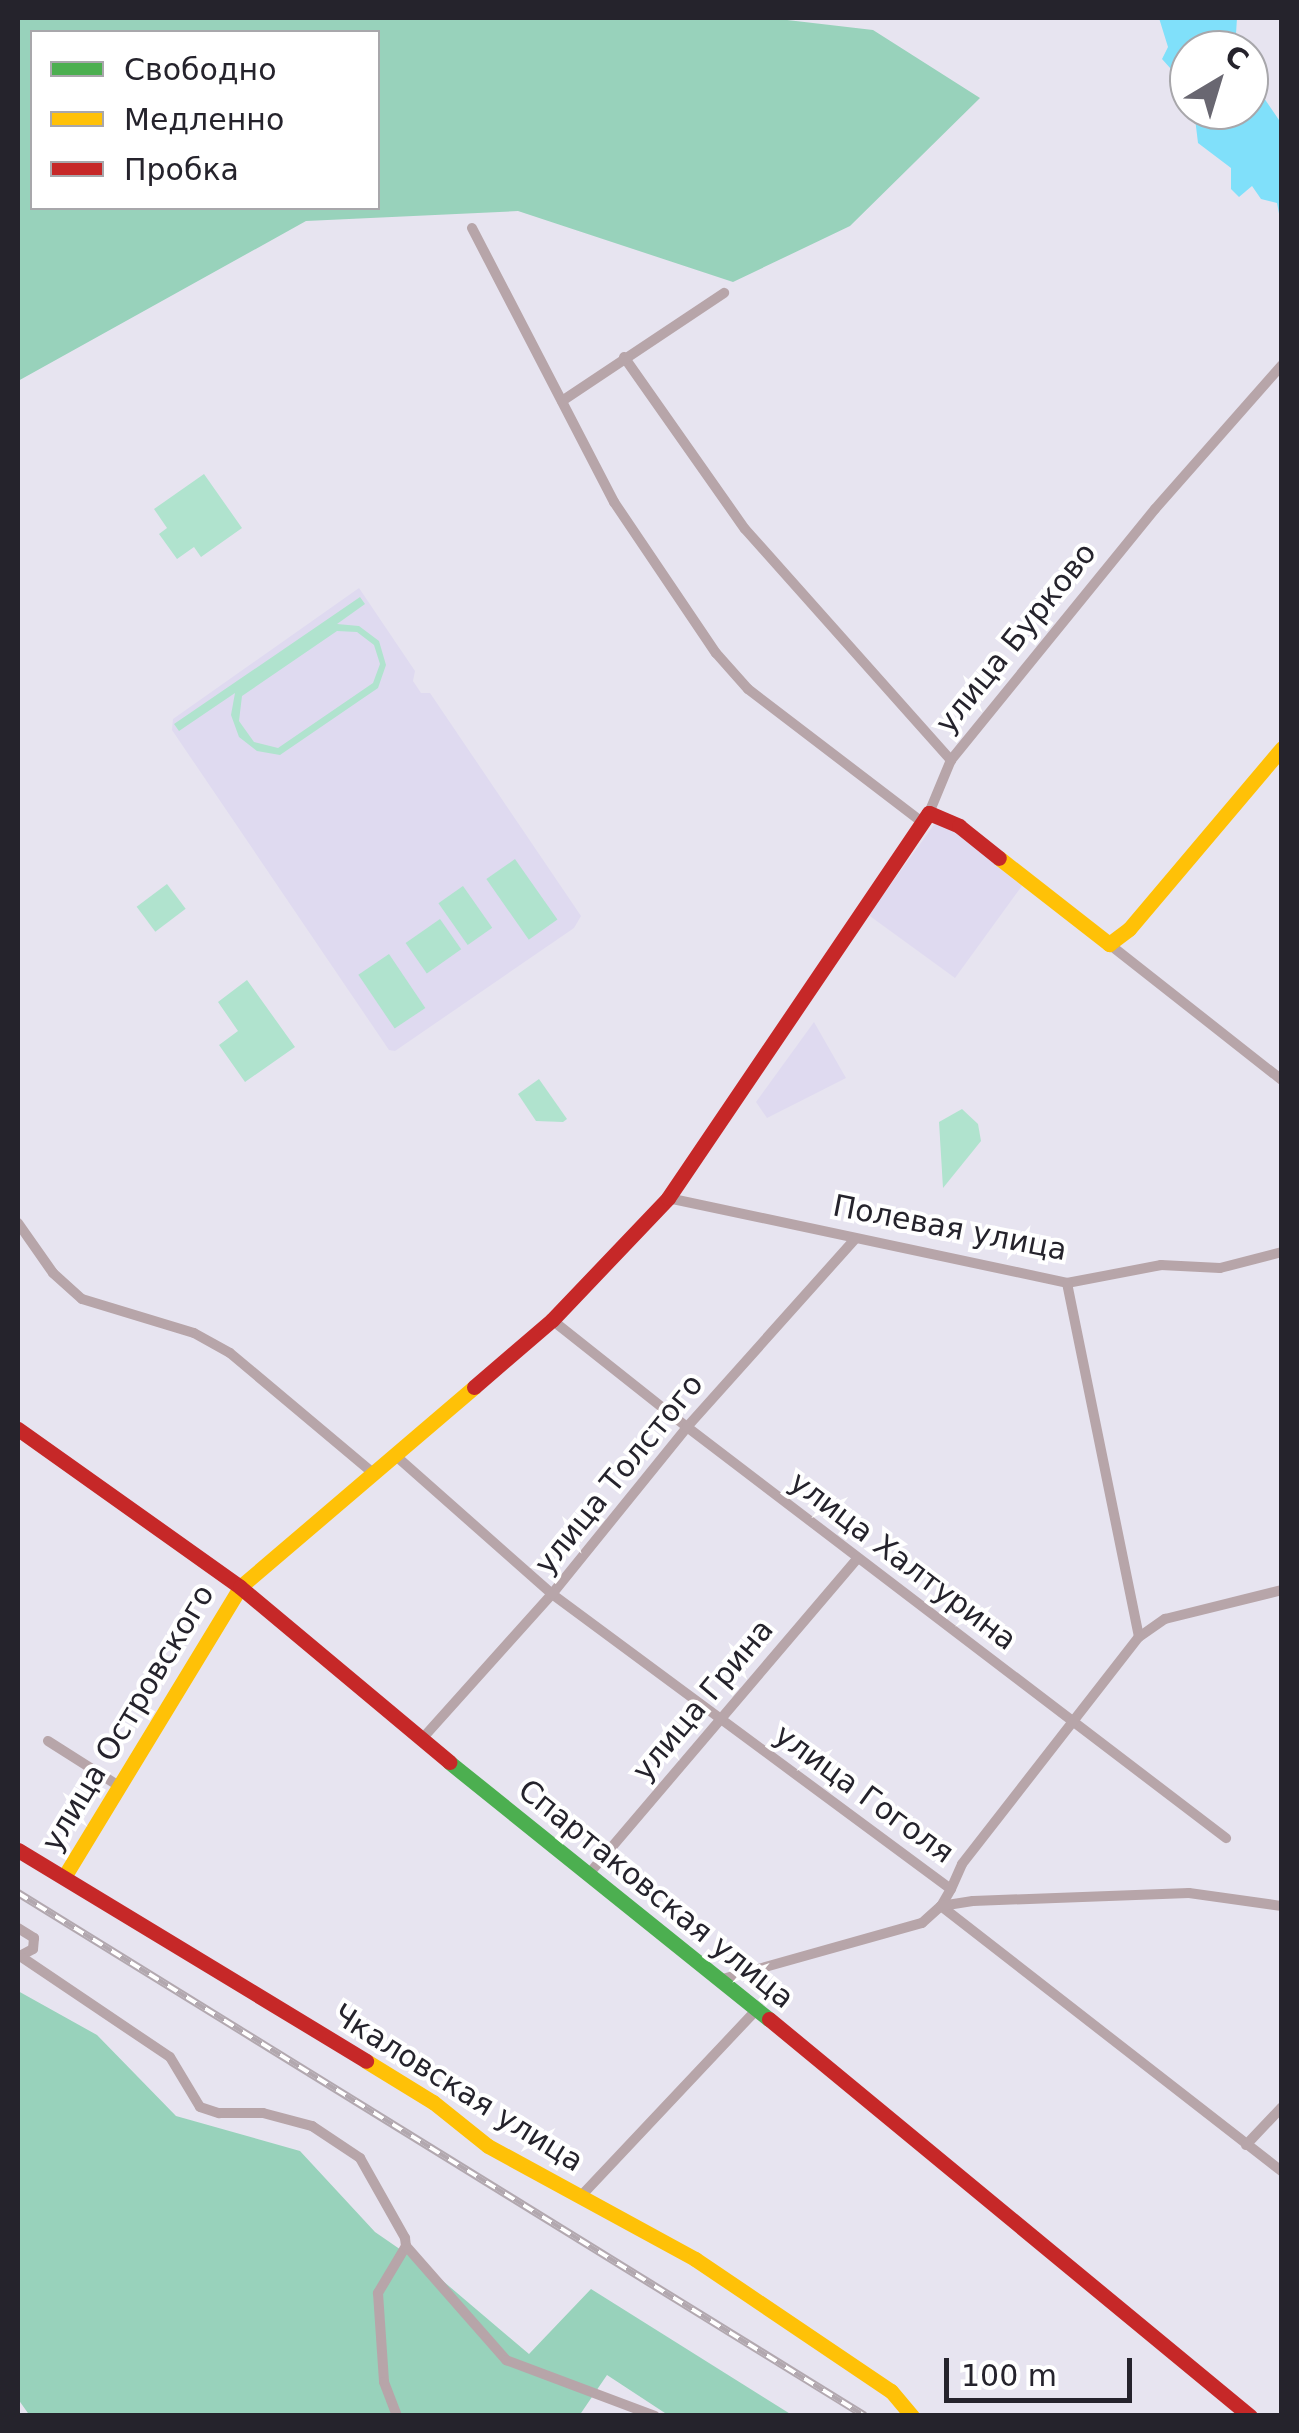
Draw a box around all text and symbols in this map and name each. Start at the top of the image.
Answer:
legend [30,30,380,210]
north arrow [1169,30,1269,130]
text: С [1218,38,1255,77]
text: Свободно [124,52,277,87]
text: Медленно [124,102,284,137]
text: Пробка [124,152,239,187]
street label: улица Бурково [928,535,1104,741]
street label: Полевая улица [830,1188,1070,1268]
street label: улица Толстого [527,1367,711,1581]
street label: улица Халтурина [782,1464,1024,1658]
street label: улица Островского [34,1578,222,1858]
street label: улица Грина [625,1612,781,1788]
street label: улица Гоголя [767,1717,961,1871]
street label: Спартаковская улица [511,1772,801,2016]
street label: Чкаловская улица [326,1996,590,2180]
scale bar [949,2338,1136,2400]
text: 100 m [961,2358,1057,2393]

